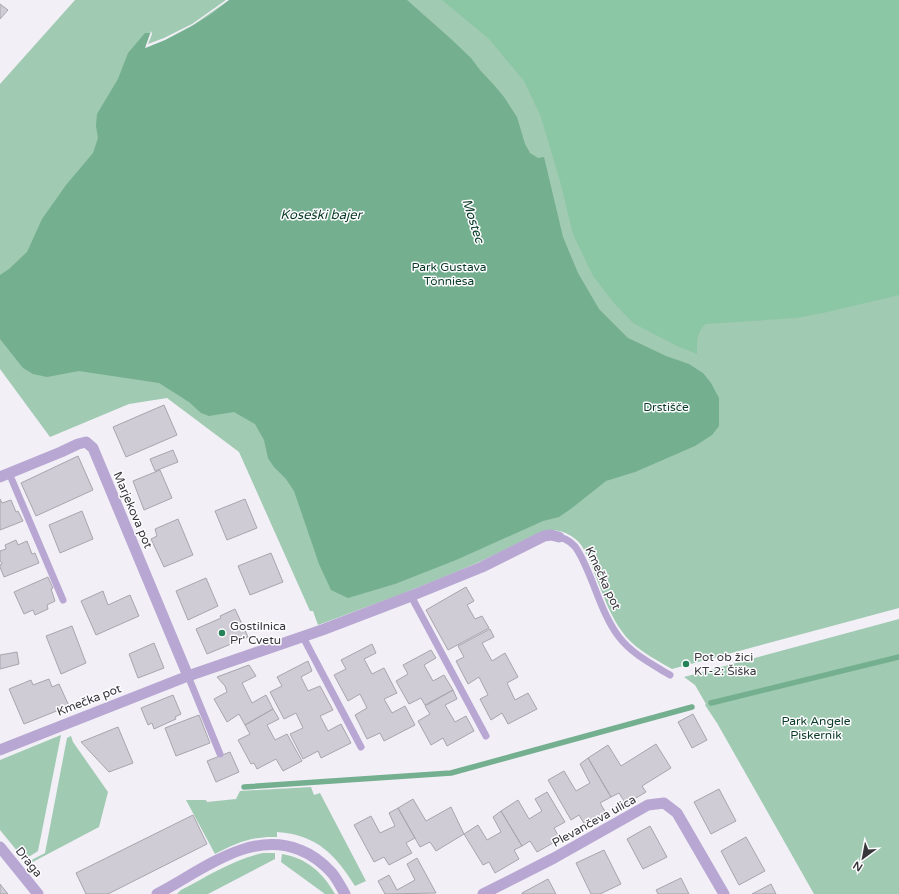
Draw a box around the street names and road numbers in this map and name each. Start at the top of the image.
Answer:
street label: Marjekova pot [111,470,156,551]
street label: Kmečka pot [582,544,624,612]
street label: Kmečka pot [55,681,124,719]
street label: Plevančeva ulica [550,792,638,850]
street label: Draga [13,844,45,880]

